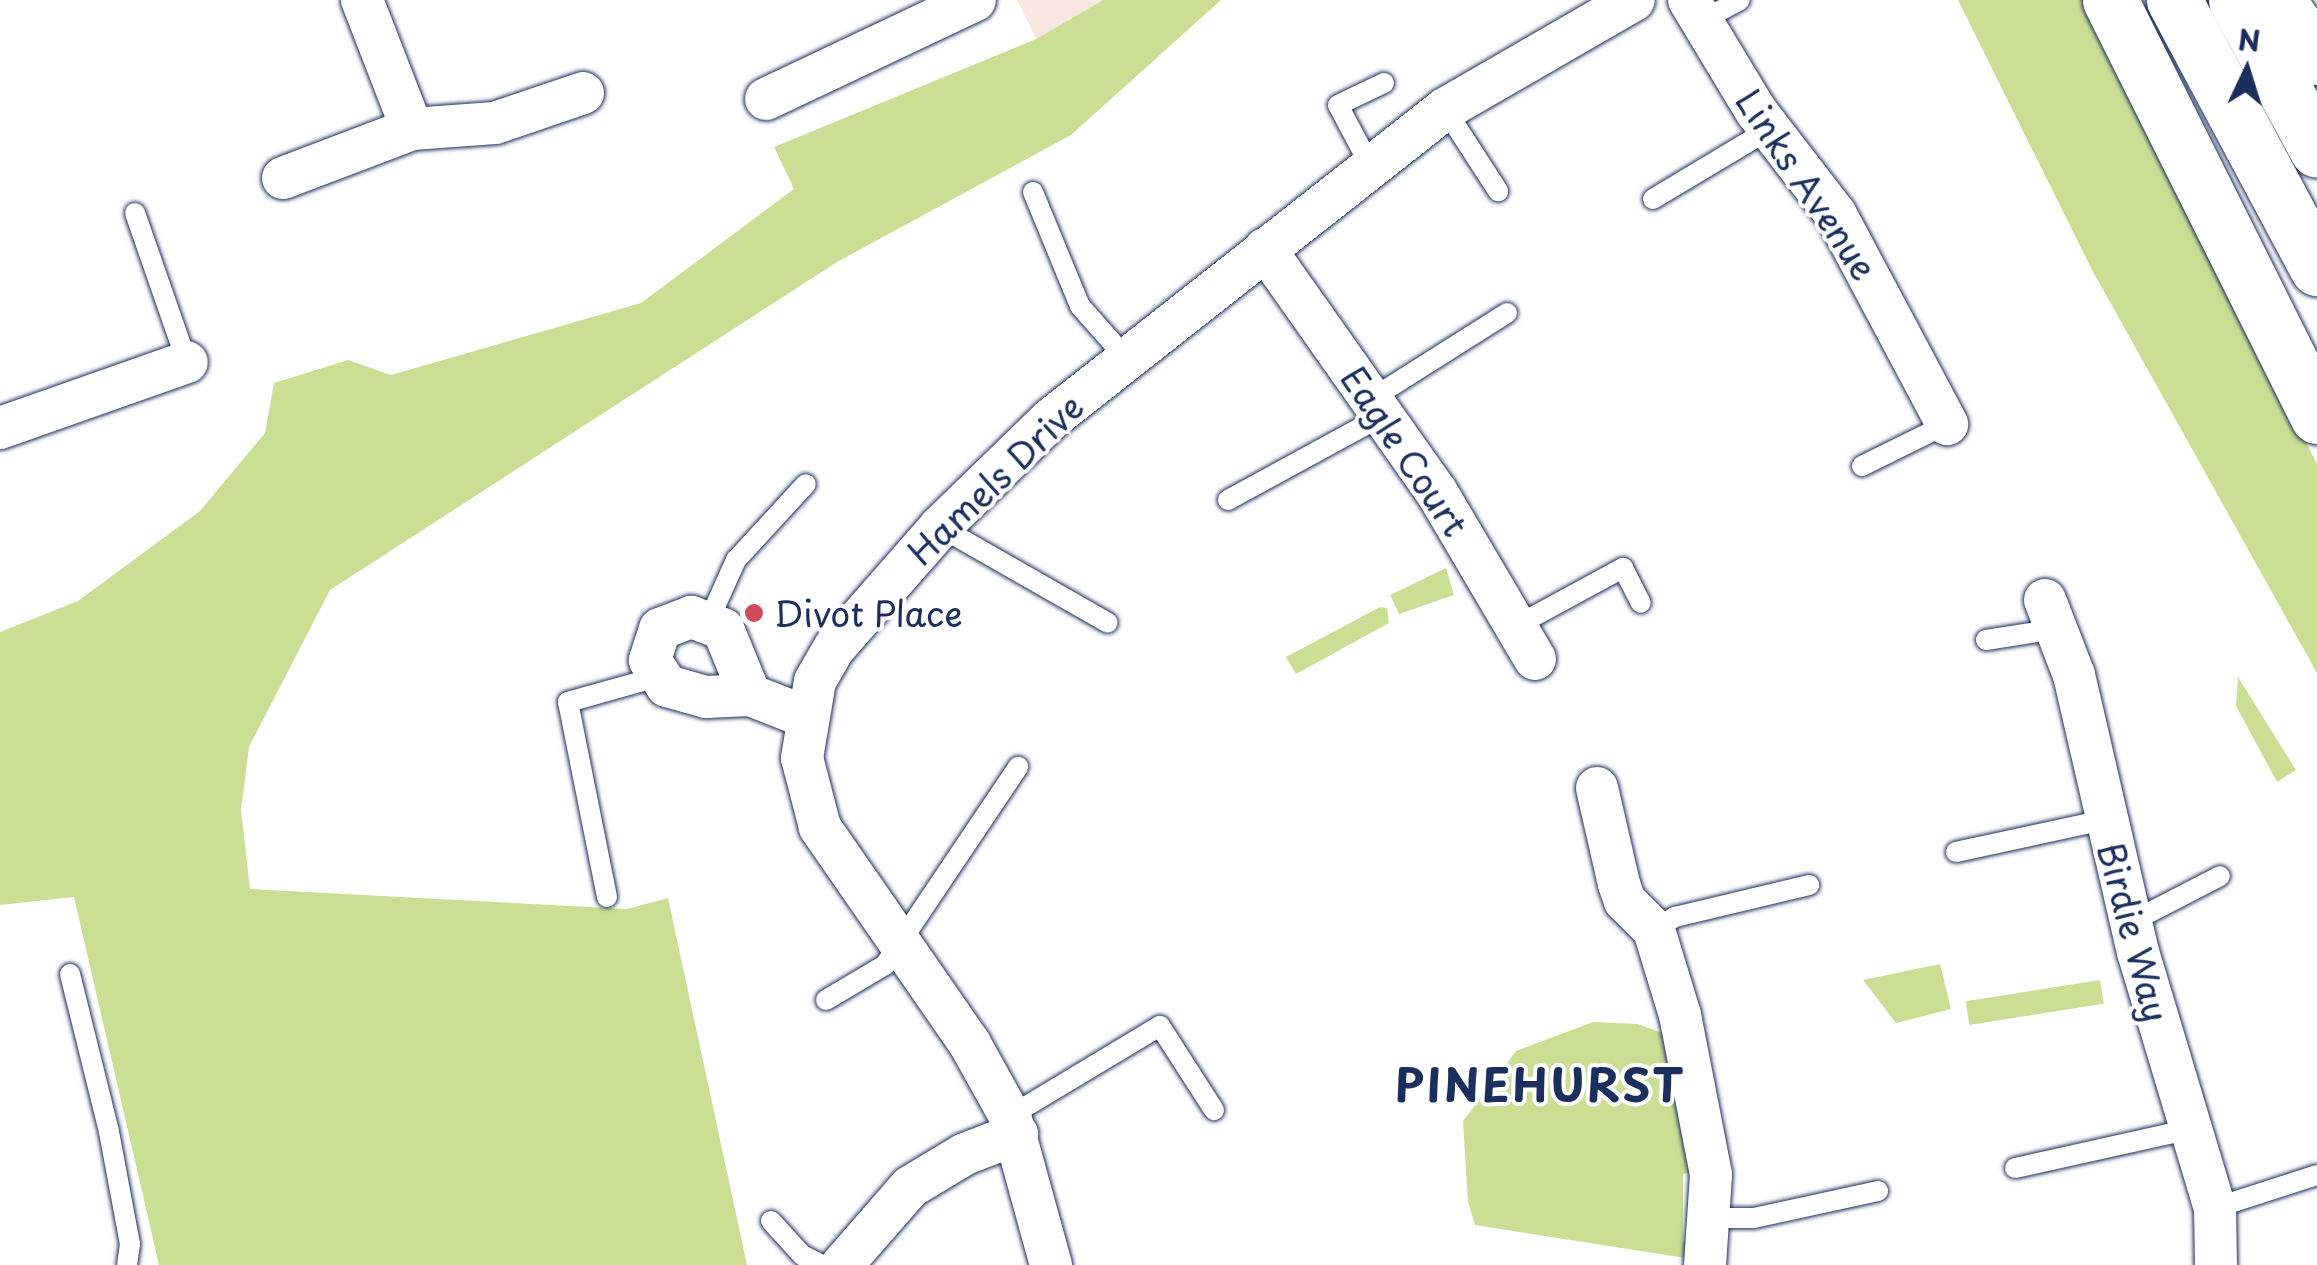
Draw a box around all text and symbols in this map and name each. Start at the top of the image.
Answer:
text: N [2237,17,2262,62]
north arrow [2197,20,2297,120]
street label: Links Avenue [1728,81,1886,287]
street label: Eagle Court [1332,356,1478,546]
street label: Hamels Drive [899,385,1091,573]
place label: Divot Place [774,592,965,634]
marker: Divot Place [743,602,765,624]
street label: Birdie Way [2090,838,2178,1026]
district label: PINEHURST [1395,1057,1685,1111]

